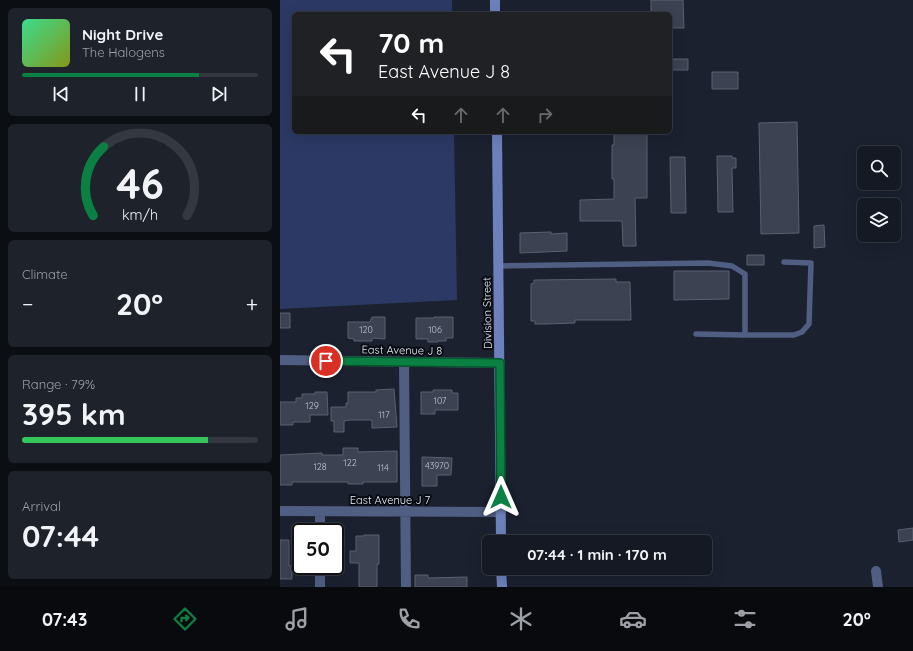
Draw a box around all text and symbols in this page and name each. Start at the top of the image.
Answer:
text: Night Drive [82,25,163,44]
text: 70 m [378,25,444,60]
icon: left [312,28,364,80]
text: The Halogens [82,44,165,60]
text: East Avenue J 8 [378,60,510,83]
icon: previous [50,83,72,105]
icon: pause [129,83,151,105]
icon: next [208,83,230,105]
icon: left [408,104,430,126]
icon: ahead [450,104,472,126]
icon: ahead [492,104,514,126]
icon: right [534,104,556,126]
map controls [857,146,901,242]
button: search [857,146,901,190]
text: 46 [116,156,164,208]
button: layers [857,198,901,242]
text: km/h [122,205,158,223]
text: Climate [22,266,68,282]
street label: Division Street [479,277,495,349]
text: 20° [116,285,163,323]
text: − [22,290,33,318]
text: + [246,290,258,318]
house number: 120 [359,324,373,335]
house number: 106 [428,324,442,335]
street label: East Avenue J 8 [362,342,443,358]
pin [309,344,343,378]
icon: arrive [315,350,337,372]
text: Range · 79% [22,376,95,392]
text: 395 km [22,395,126,433]
house number: 107 [434,395,447,406]
house number: 129 [305,400,319,411]
house number: 117 [378,409,390,420]
house number: 122 [343,457,357,468]
house number: 43970 [425,460,449,471]
house number: 128 [313,461,327,472]
house number: 114 [377,462,389,473]
position arrow [480,476,522,518]
street label: East Avenue J 7 [350,493,431,507]
text: Arrival [22,498,61,514]
text: 07:44 [22,517,99,555]
speed limit sign: 50 [292,523,344,575]
text: 07:44 · 1 min · 170 m [527,545,667,564]
icon: directions [171,605,199,633]
icon: music [283,605,311,633]
icon: phone [395,605,423,633]
icon: climate [507,605,535,633]
icon: car [619,605,647,633]
icon: filters [731,605,759,633]
text: 07:43 [42,608,87,631]
text: 20° [843,608,871,631]

